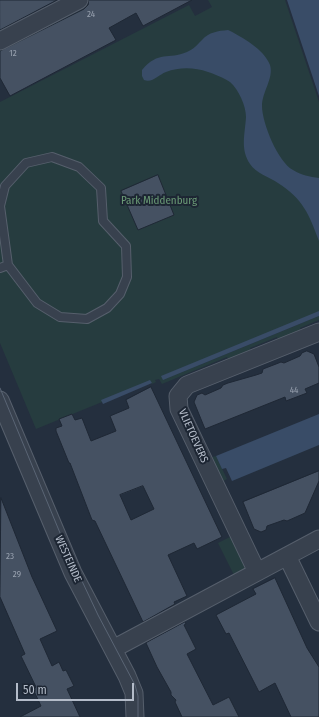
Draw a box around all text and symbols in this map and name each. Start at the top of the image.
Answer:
house number: 24 [87,9,95,19]
house number: 12 [9,48,17,58]
park label: Park Middenburg [121,194,197,208]
house number: 44 [290,385,298,395]
street label: VLIETOEVERS [175,407,211,465]
street label: WESTEINDE [52,534,84,584]
house number: 23 [6,551,14,561]
house number: 29 [13,569,21,579]
scale bar [18,675,136,701]
text: 50 m [23,683,47,697]

